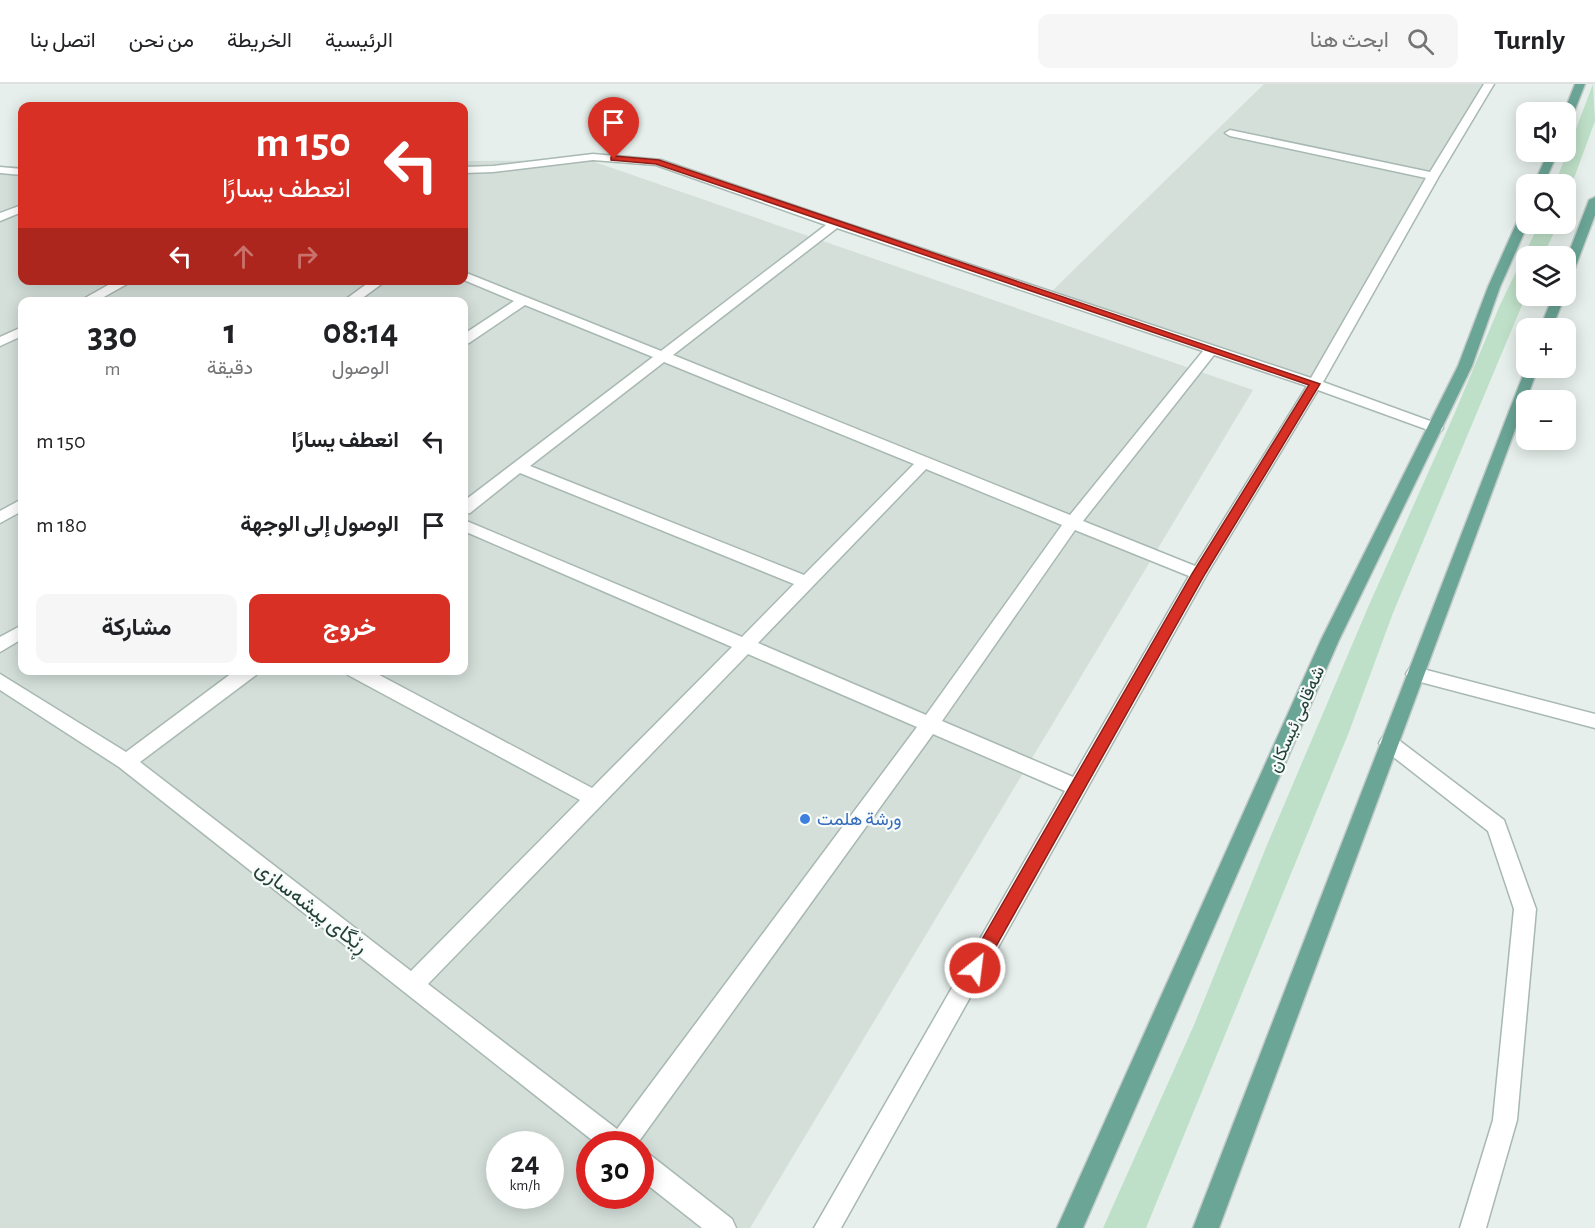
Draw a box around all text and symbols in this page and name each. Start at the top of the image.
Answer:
search box [1038,14,1458,68]
icon: search [1404,25,1437,58]
text: Turnly [1494,27,1565,55]
text: ابحث هنا [1310,29,1389,51]
text: اتصل بنا [30,30,96,51]
text: من نحن [129,30,194,51]
text: الخريطة [227,30,292,51]
text: الرئيسية [325,30,393,51]
pin [588,97,639,159]
map controls [1516,102,1576,450]
button: sound [1516,102,1576,162]
icon: arrive [597,106,630,139]
text: 150 m [256,122,351,164]
icon: left [372,126,450,204]
button: search [1516,174,1576,234]
text: انعطف يسارًا [222,175,351,202]
icon: left [164,240,197,273]
icon: ahead [227,240,260,273]
icon: right [290,240,323,273]
button: layers [1516,246,1576,306]
text: 1 [224,314,236,350]
text: 08:14 [323,314,398,350]
text: 330 [88,318,137,354]
button: + [1516,318,1576,378]
text: دقيقة [207,358,253,378]
text: الوصول [332,358,389,378]
text: m [104,359,120,379]
button: − [1516,390,1576,450]
icon: left [417,425,450,458]
text: انعطف يسارًا [292,429,399,451]
text: 150 m [36,430,86,452]
icon: arrive [417,509,450,542]
text: الوصول إلى الوجهة [240,513,399,535]
text: 180 m [36,514,87,536]
button: مشاركة [36,594,237,663]
button: خروج [249,594,450,663]
street label: شەقامی ئیسکان [1265,663,1329,776]
place label: ورشة هلمت [817,811,902,830]
marker: ورشة هلمت [798,812,812,826]
street label: ڕێگای پیشەسازی [248,857,372,962]
position arrow [943,936,1007,1000]
speed limit sign: 30 [576,1131,654,1209]
text: 24 [510,1148,540,1178]
text: km/h [510,1178,540,1193]

